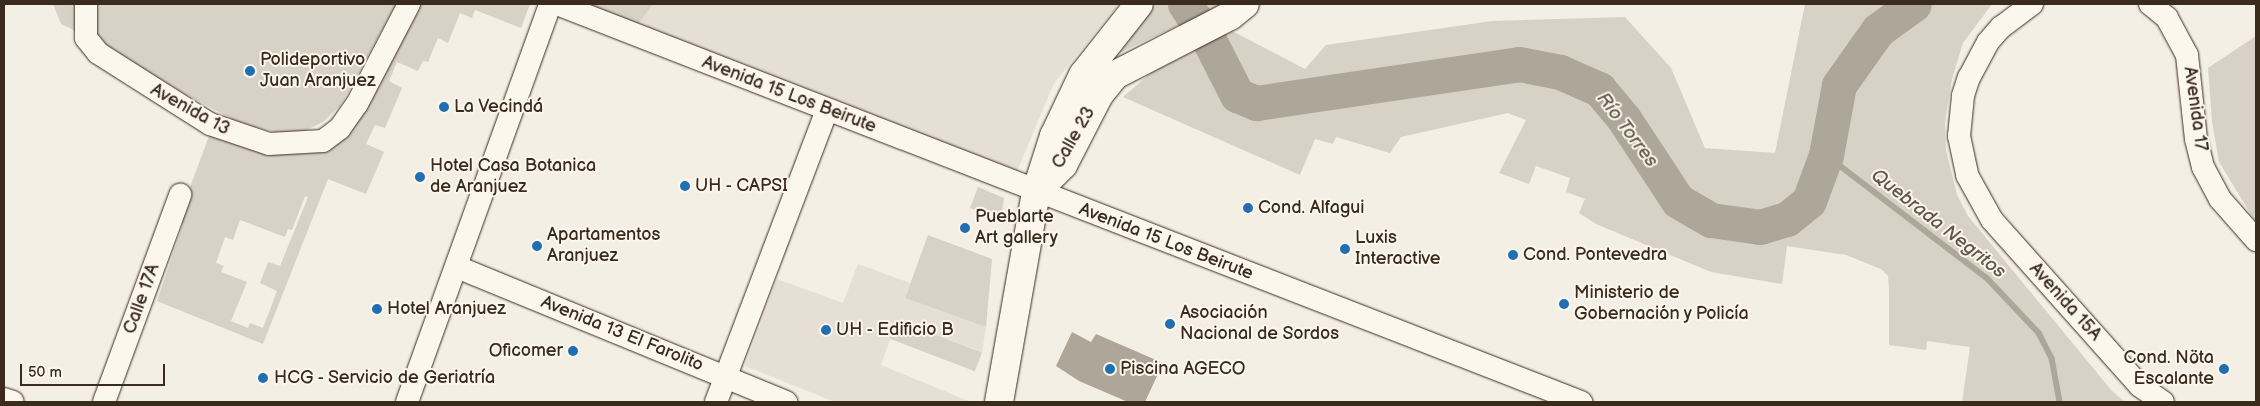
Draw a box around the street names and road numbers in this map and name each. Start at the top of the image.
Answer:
street label: Avenida 15 Los Beirute [699,52,879,138]
street label: Avenida 17 [2178,65,2212,153]
street label: Avenida 13 [147,79,233,141]
street label: Calle 23 [1048,103,1100,173]
street label: Avenida 15 Los Beirute [1076,199,1256,285]
street label: Avenida 15A [2024,258,2106,346]
street label: Calle 17A [119,261,165,337]
street label: Avenida 13 El Farolito [538,292,706,376]

